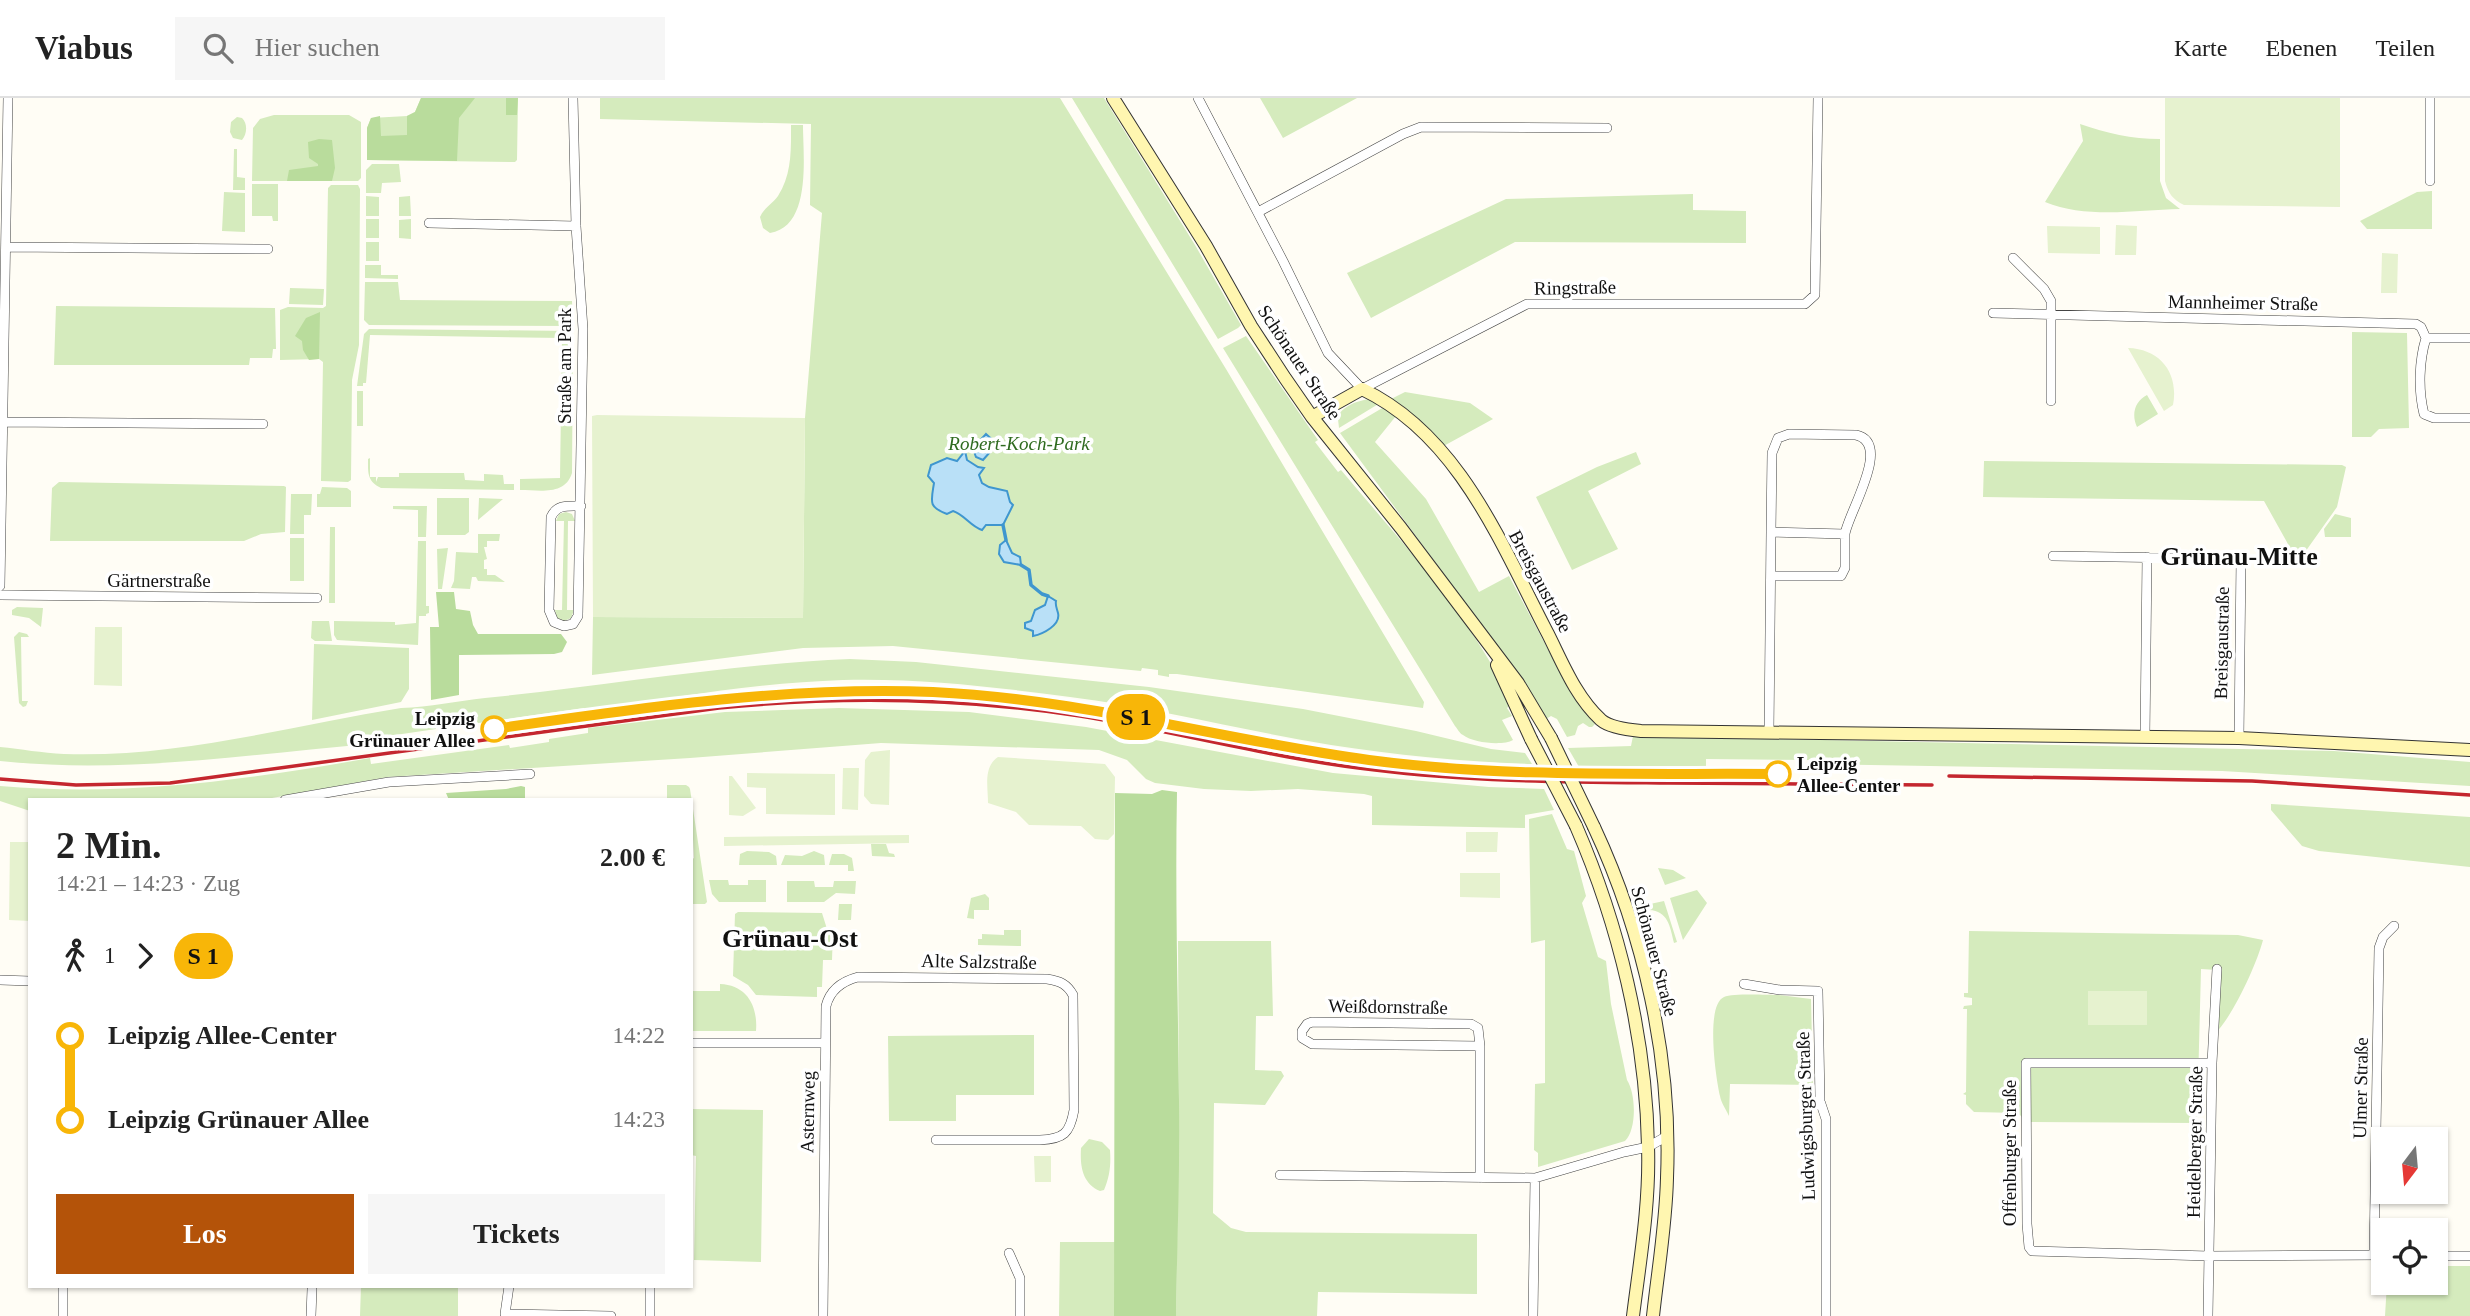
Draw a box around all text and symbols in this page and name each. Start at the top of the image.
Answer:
search box [175,17,665,80]
icon: search [199,29,237,67]
text: Viabus [35,30,133,66]
text: Hier suchen [255,33,380,62]
text: Karte [2174,35,2227,61]
text: Ebenen [2265,35,2337,61]
text: Teilen [2375,35,2435,61]
street label: Ringstraße [1534,276,1616,299]
street label: Mannheimer Straße [2168,291,2318,314]
street label: Schönauer Straße [1254,301,1346,423]
street label: Straße am Park [554,307,575,424]
park label: Robert-Koch-Park [947,433,1090,454]
street label: Breisgaustraße [1505,526,1576,636]
district label: Grünau-Mitte [2160,542,2318,571]
street label: Gärtnerstraße [107,570,211,591]
street label: Breisgaustraße [2210,586,2233,700]
line badge: S 1 [1096,694,1176,740]
text: S 1 [1120,704,1152,730]
place label: Leipzig Grünauer Allee [349,708,475,751]
marker: Leipzig Grünauer Allee [481,716,507,742]
place label: Leipzig Allee-Center [1797,753,1901,796]
marker: Leipzig Allee-Center [1765,761,1791,787]
text: 2 Min. [56,824,162,866]
text: 2.00 € [600,843,665,872]
text: 14:21 – 14:23 · Zug [56,871,240,896]
street label: Schönauer Straße [1627,884,1682,1018]
district label: Grünau-Ost [722,924,858,953]
icon: walk [56,937,94,975]
icon: forward [126,937,164,975]
text: 1 [104,943,116,968]
text: S 1 [188,943,219,969]
street label: Alte Salzstraße [921,950,1037,973]
street label: Weißdornstraße [1328,995,1448,1018]
text: Leipzig Allee-Center [108,1021,337,1050]
text: 14:22 [613,1023,665,1048]
street label: Ludwigsburger Straße [1792,1031,1819,1201]
street label: Ulmer Straße [2349,1037,2372,1139]
street label: Heidelberger Straße [2183,1066,2206,1218]
street label: Asternweg [796,1070,819,1153]
street label: Offenburger Straße [1999,1080,2020,1226]
text: Leipzig Grünauer Allee [108,1105,369,1134]
text: 14:23 [613,1107,665,1132]
north arrow [2371,1127,2448,1204]
map controls [2371,1127,2448,1295]
button: Los [56,1194,354,1274]
button: Tickets [368,1194,665,1274]
button: locate [2371,1218,2448,1295]

